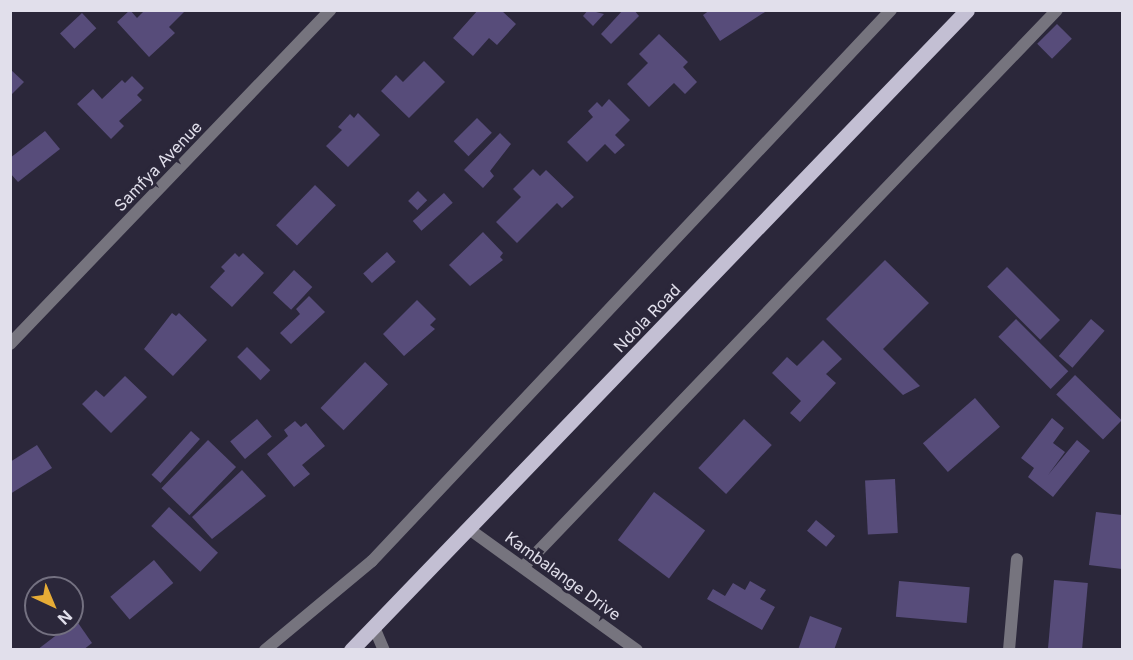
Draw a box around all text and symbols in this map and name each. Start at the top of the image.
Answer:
street label: Samfya Avenue [110,117,206,215]
street label: Ndola Road [610,280,684,356]
street label: Kambalange Drive [501,528,625,624]
north arrow [24,576,84,636]
text: N [54,606,76,629]

